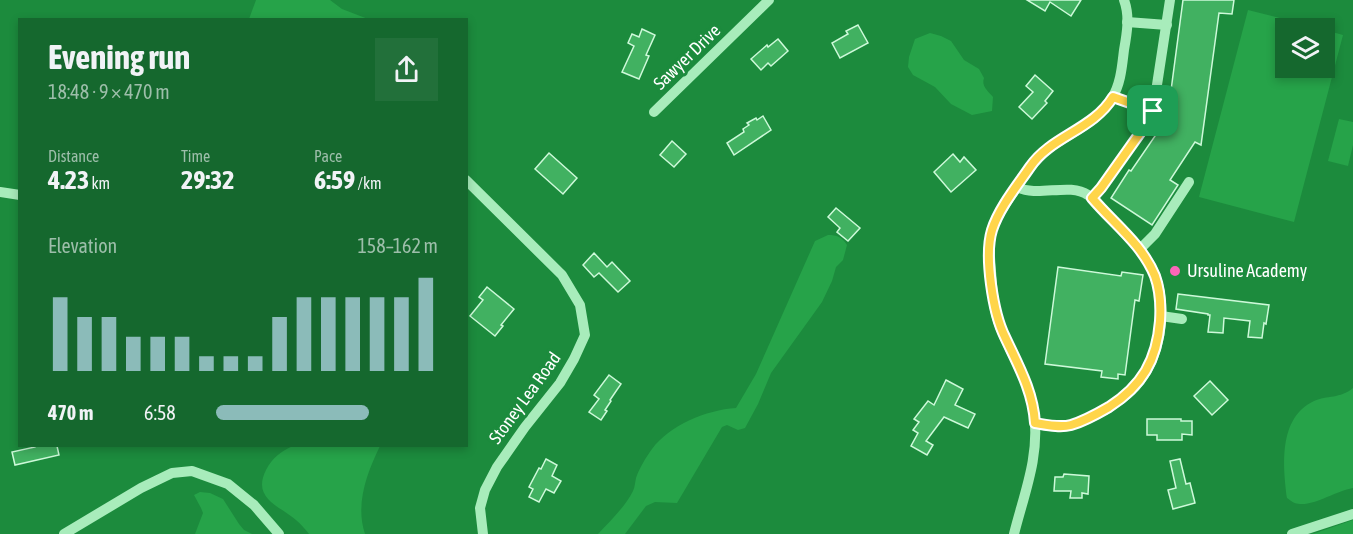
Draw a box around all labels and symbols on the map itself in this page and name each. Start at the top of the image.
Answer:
street label: Sawyer Drive [649,20,724,94]
pin [1127,85,1178,136]
place label: Ursuline Academy [1187,260,1307,281]
marker: Ursuline Academy [1168,264,1182,278]
street label: Stoney Lea Road [484,348,565,448]

